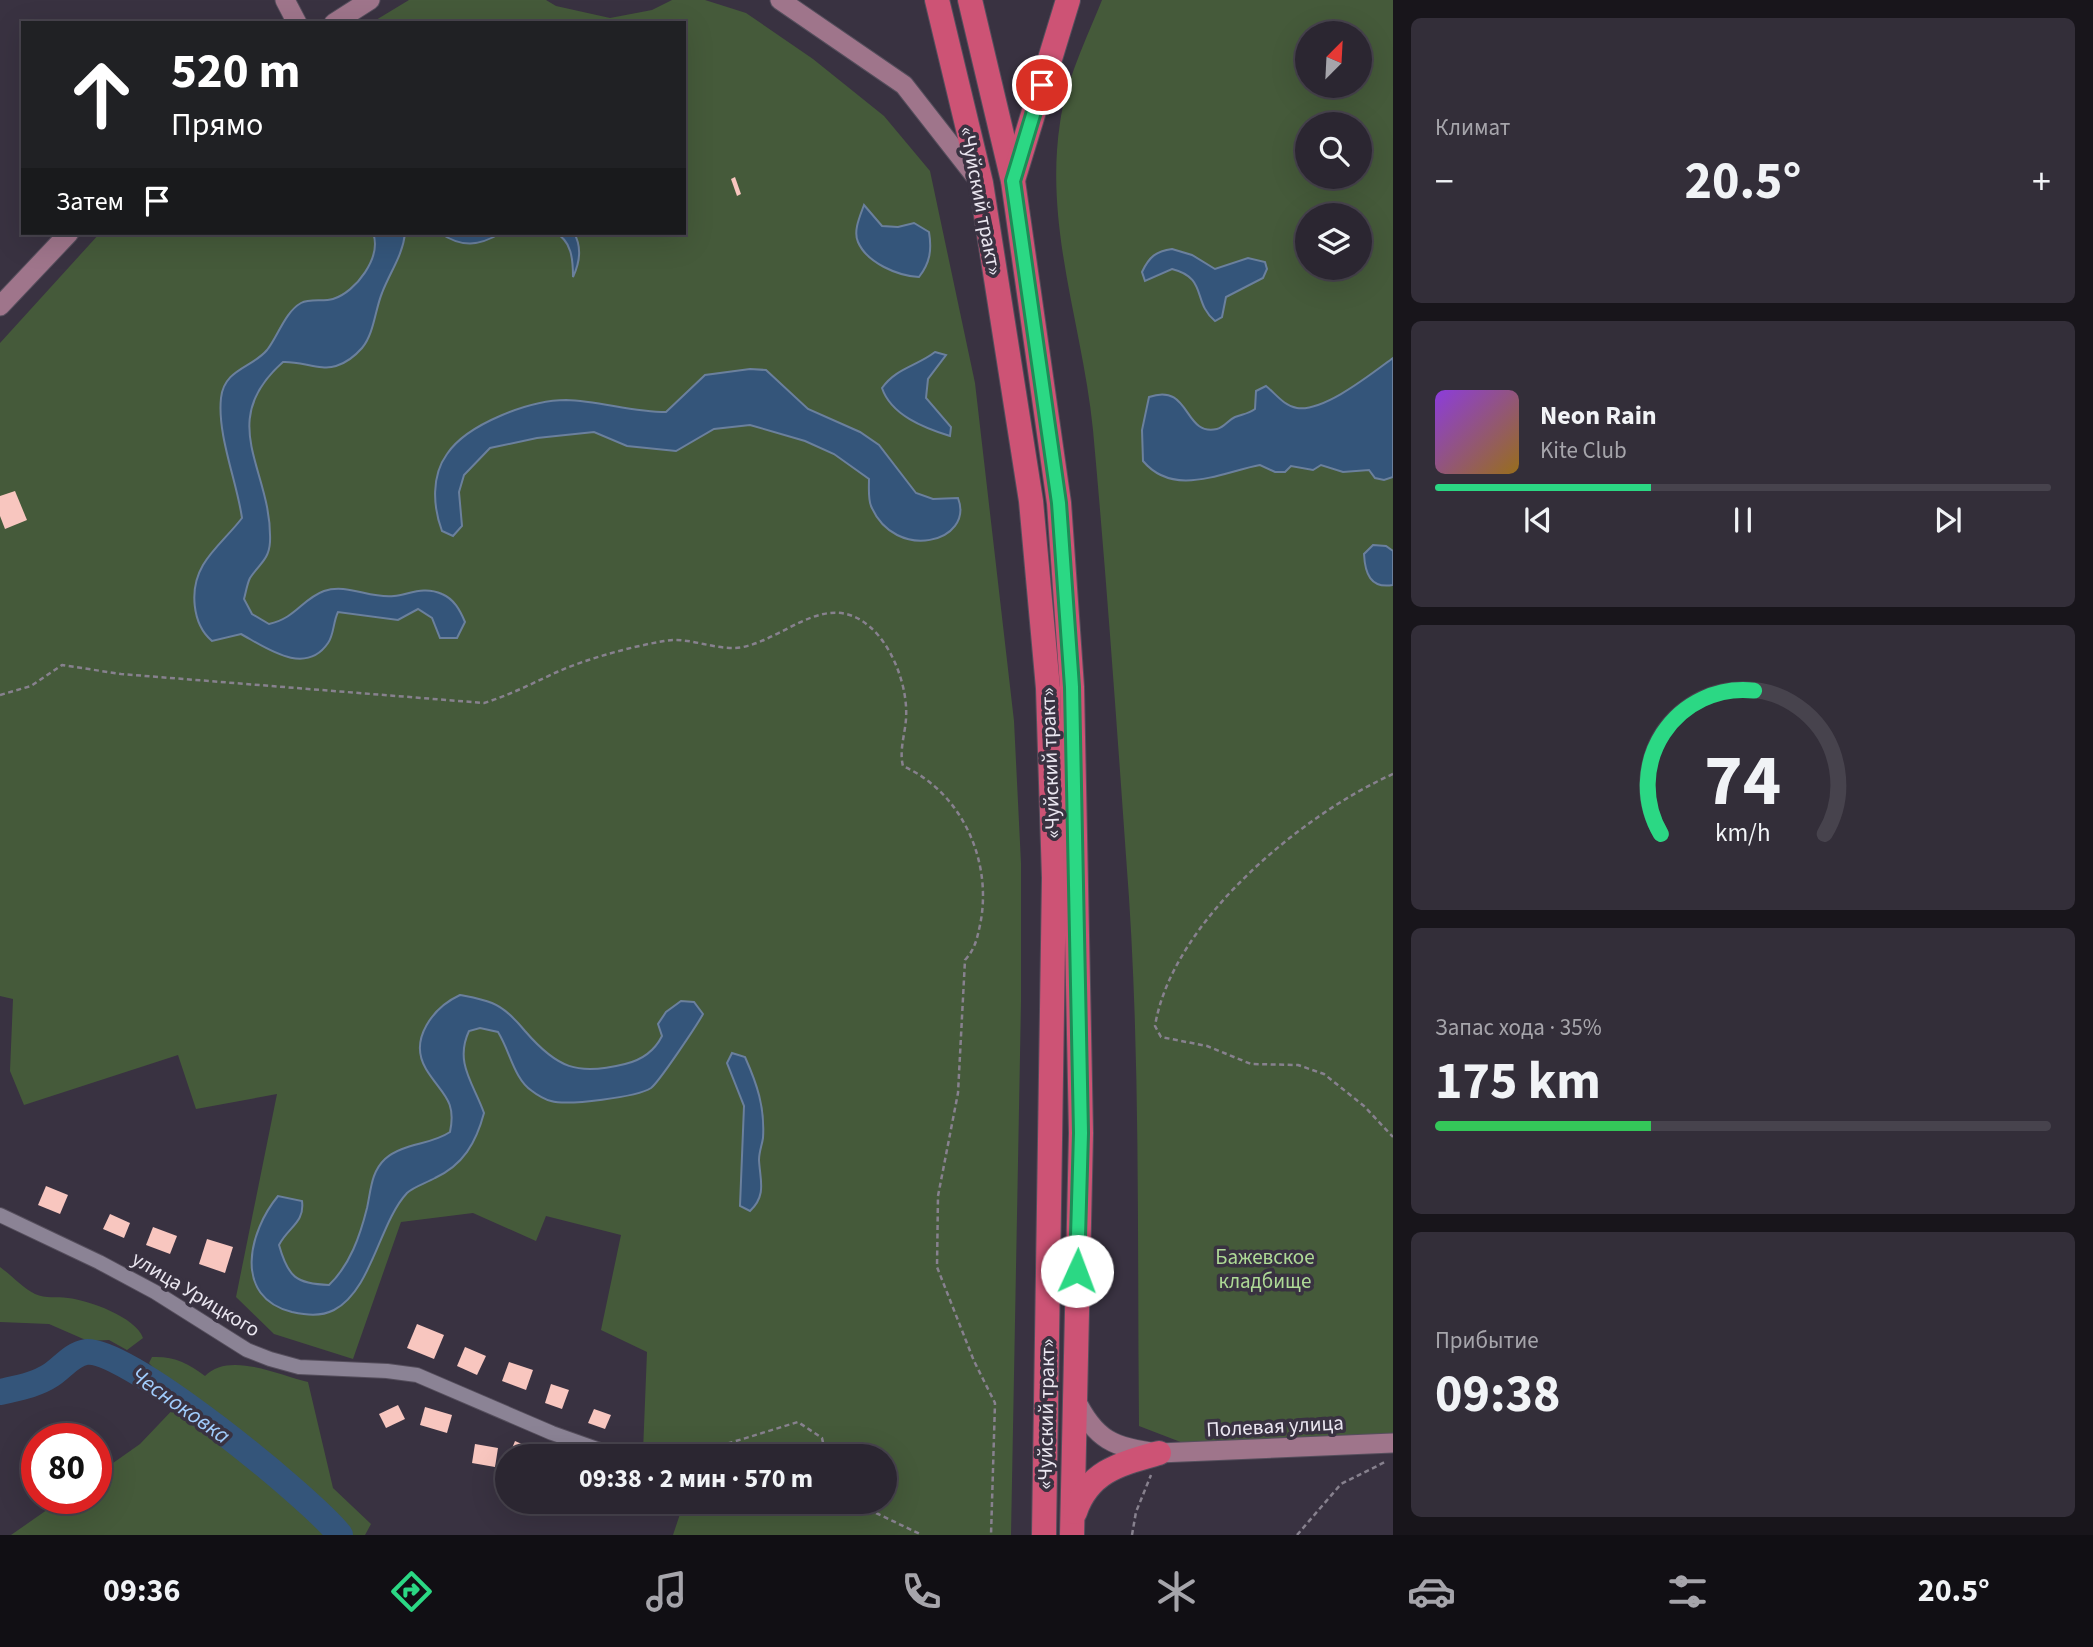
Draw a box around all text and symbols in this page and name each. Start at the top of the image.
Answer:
north arrow [1295,21,1372,98]
map controls [1295,21,1372,280]
text: 520 m [171,37,300,107]
icon: ahead [56,49,147,140]
pin [1012,55,1072,115]
icon: arrive [1023,66,1061,104]
text: Прямо [171,102,263,148]
text: Климат [1435,111,1510,144]
button: search [1295,112,1372,189]
street label: «Чуйский тракт» [952,124,1010,278]
text: 20.5° [1685,145,1801,219]
text: − [1435,155,1454,209]
text: + [2032,155,2051,209]
icon: arrive [138,182,176,220]
text: Затем [56,183,124,220]
button: layers [1295,203,1372,280]
text: Neon Rain [1540,397,1657,434]
text: Kite Club [1540,434,1627,467]
icon: previous [1519,501,1557,539]
icon: pause [1724,501,1762,539]
icon: next [1929,501,1967,539]
street label: «Чуйский тракт» [1032,687,1068,839]
text: 74 [1705,729,1781,833]
text: km/h [1715,814,1771,850]
text: Запас хода · 35% [1435,1011,1602,1044]
text: 175 km [1435,1045,1601,1119]
position arrow [1040,1234,1114,1308]
park label: Бажевское кладбище [1215,1242,1315,1296]
street label: улица Урицкого [126,1244,266,1344]
text: Прибытие [1435,1324,1539,1357]
street label: «Чуйский тракт» [1030,1338,1062,1490]
text: 09:38 [1435,1358,1560,1432]
water label: Чесноковка [124,1359,237,1452]
street label: Полевая улица [1205,1407,1345,1445]
speed limit sign: 80 [21,1423,112,1514]
text: 09:38 · 2 мин · 570 m [579,1460,813,1497]
icon: directions [387,1567,436,1616]
icon: music [642,1567,691,1616]
icon: phone [897,1567,946,1616]
icon: climate [1152,1567,1201,1616]
icon: car [1407,1567,1456,1616]
icon: filters [1663,1567,1712,1616]
text: 09:36 [103,1568,180,1614]
text: 20.5° [1918,1568,1990,1614]

